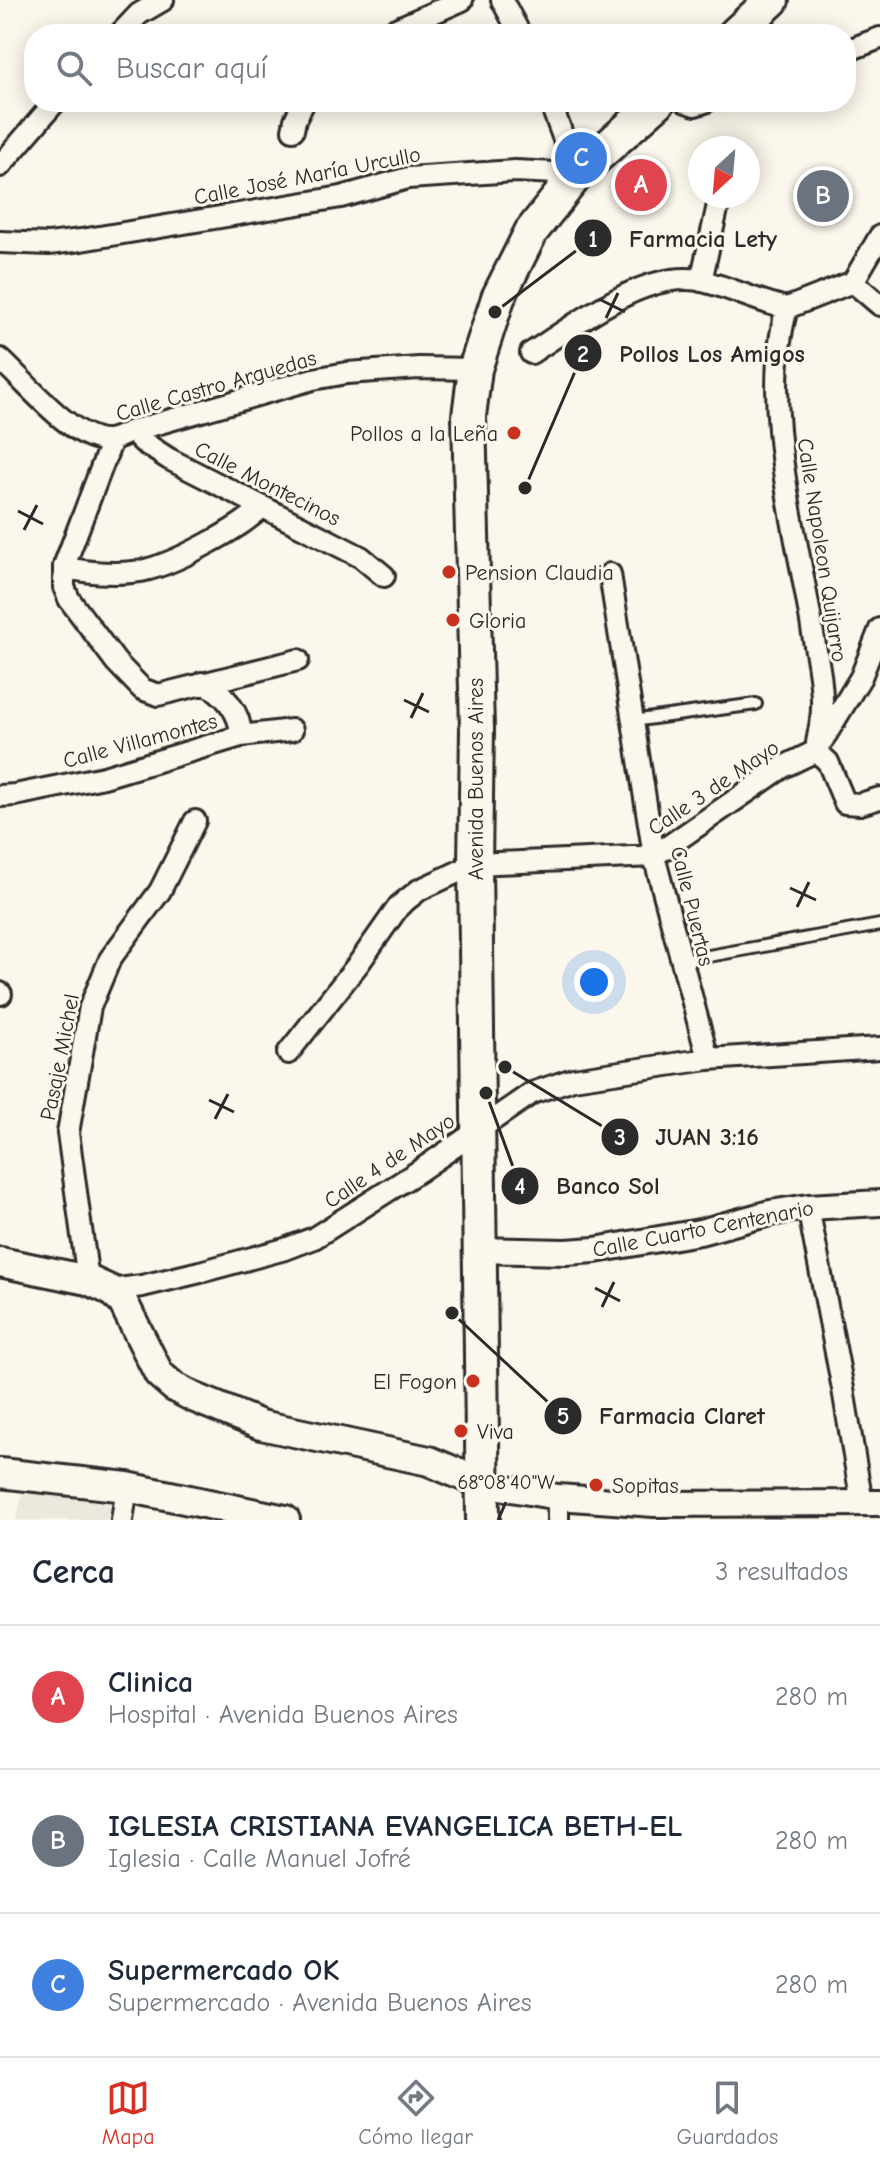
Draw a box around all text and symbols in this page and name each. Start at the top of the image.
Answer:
search box [24,24,856,112]
icon: search [52,46,96,90]
text: Buscar aquí [116,51,267,86]
pin: C [555,128,607,188]
north arrow [688,136,760,208]
street label: Calle José María Urcullo [192,141,423,211]
pin: A [615,155,667,215]
pin: B [797,166,849,226]
callout: Farmacia Lety [573,214,793,262]
text: 1 [588,225,598,253]
text: Farmacia Lety [629,225,777,253]
callout: Pollos Los Amigos [563,329,821,377]
text: 2 [577,340,589,368]
text: Pollos Los Amigos [619,340,805,368]
street label: Calle Castro Arguedas [113,345,320,427]
place label: Pollos a la Leña [350,421,498,447]
marker: Pollos a la Leña [505,424,523,442]
street label: Calle Montecinos [190,436,345,532]
street label: Calle Napoleon Quijarro [791,436,853,664]
place label: Pension Claudia [465,560,614,586]
marker: Pension Claudia [440,563,458,581]
place label: Gloria [469,608,526,634]
marker: Gloria [444,611,462,629]
street label: Avenida Buenos Aires [463,678,489,880]
street label: Calle Villamontes [60,708,220,774]
street label: Calle 3 de Mayo [643,734,784,841]
street label: Calle Puertas [665,844,719,969]
your location [574,962,614,1002]
street label: Pasaje Michel [35,992,85,1123]
street label: Calle 4 de Mayo [319,1108,460,1214]
callout: JUAN 3:16 [600,1113,775,1161]
text: 3 [614,1123,626,1151]
text: JUAN 3:16 [655,1123,759,1151]
callout: Banco Sol [500,1162,676,1210]
text: 4 [514,1172,526,1200]
text: Banco Sol [556,1172,660,1200]
street label: Calle Cuarto Centenario [590,1195,816,1263]
place label: El Fogon [373,1369,457,1395]
marker: El Fogon [464,1372,482,1390]
callout: Farmacia Claret [543,1392,781,1440]
text: 5 [557,1402,569,1430]
text: Farmacia Claret [599,1402,766,1430]
place label: Viva [477,1419,514,1445]
marker: Viva [452,1422,470,1440]
text: 68°08'40"W [457,1471,555,1494]
place label: Sopitas [612,1473,679,1499]
marker: Sopitas [587,1476,605,1494]
text: Cerca [32,1552,115,1592]
text: 3 resultados [715,1557,848,1587]
text: Clinica [108,1665,193,1700]
text: A [51,1682,65,1712]
text: 280 m [775,1682,848,1712]
text: Hospital · Avenida Buenos Aires [108,1700,458,1730]
text: IGLESIA CRISTIANA EVANGELICA BETH-EL [108,1809,682,1844]
text: B [50,1826,66,1856]
text: 280 m [775,1826,848,1856]
text: Iglesia · Calle Manuel Jofré [108,1844,411,1874]
text: Supermercado OK [108,1953,339,1988]
text: C [50,1970,66,2000]
text: 280 m [775,1970,848,2000]
text: Supermercado · Avenida Buenos Aires [108,1988,532,2018]
tab: Mapa [102,2076,155,2150]
tab: Cómo llegar [358,2076,473,2150]
tab: Guardados [676,2076,778,2150]

